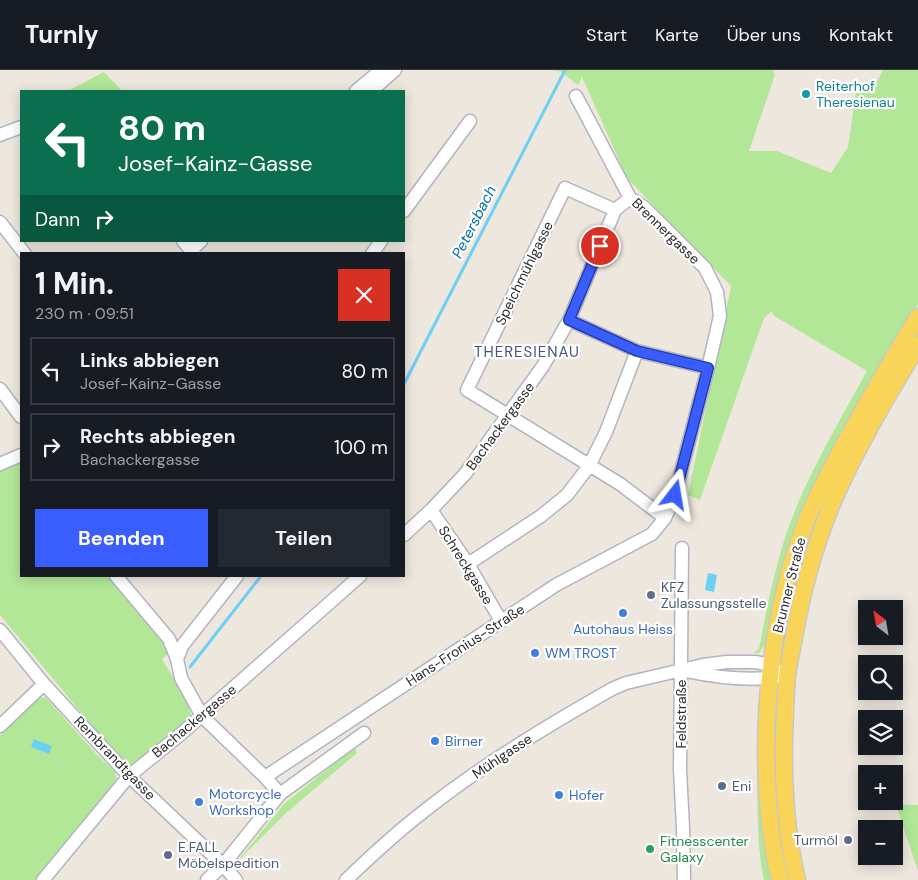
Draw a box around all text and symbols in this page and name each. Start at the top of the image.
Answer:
text: Turnly [25,19,98,50]
text: Start [586,23,627,47]
text: Karte [655,23,699,47]
text: Über uns [727,23,801,47]
text: Kontakt [829,23,893,47]
place label: Reiterhof Theresienau [816,77,895,111]
marker: Reiterhof Theresienau [800,88,812,100]
text: 80 m [118,105,206,151]
icon: left [35,110,100,175]
text: Josef-Kainz-Gasse [118,149,312,178]
water label: Petersbach [447,182,501,262]
street label: Brennergasse [628,194,704,268]
icon: right [90,205,118,233]
text: Dann [35,207,80,232]
street label: Speichmühlgasse [491,218,557,328]
pin [579,225,621,267]
icon: arrive [586,232,614,260]
text: 1 Min. [35,264,114,303]
button: close [338,269,390,321]
text: 230 m · 09:51 [35,303,134,324]
district label: THERESIENAU [474,342,580,362]
text: Links abbiegen [80,348,219,373]
icon: left [37,357,65,385]
text: 80 m [341,359,388,384]
text: Josef-Kainz-Gasse [80,373,221,394]
street label: Bachackergasse [462,378,538,474]
text: Rechts abbiegen [80,424,235,449]
icon: right [37,433,65,461]
text: 100 m [334,435,388,460]
text: Bachackergasse [80,449,200,470]
position arrow [648,468,700,520]
button: Beenden [35,509,208,567]
button: Teilen [218,509,390,567]
street label: Schreckgasse [435,522,497,608]
street label: Brunner Straße [768,535,810,635]
place label: KFZ Zulassungsstelle [661,578,766,612]
marker: KFZ Zulassungsstelle [645,589,657,601]
street label: Hans-Fronius-Straße [402,600,528,690]
north arrow [858,600,902,645]
map controls [858,600,903,865]
marker: Autohaus Heiss [617,607,629,619]
place label: Autohaus Heiss [573,620,673,638]
place label: WM TROST [545,644,617,662]
marker: WM TROST [529,647,541,659]
button: search [858,655,903,700]
street label: Feldstraße [672,679,690,749]
street label: Bachackergasse [148,680,240,762]
button: layers [858,710,903,755]
street label: Rembrandtgasse [70,712,160,804]
street label: Mühlgasse [469,729,535,783]
place label: Birner [445,732,483,750]
marker: Birner [429,735,441,747]
button: + [858,765,903,810]
place label: Eni [732,777,751,795]
marker: Eni [716,780,728,792]
place label: Motorcycle Workshop [209,785,282,819]
place label: Hofer [569,786,604,804]
marker: Hofer [553,789,565,801]
marker: Motorcycle Workshop [193,796,205,808]
button: − [858,820,903,865]
place label: Turmöl [794,831,838,849]
place label: Fitnesscenter Galaxy [660,832,749,866]
marker: Turmöl [842,834,854,846]
place label: E.FALL Möbelspedition [178,838,279,872]
marker: Fitnesscenter Galaxy [644,843,656,855]
marker: E.FALL Möbelspedition [162,849,174,861]

